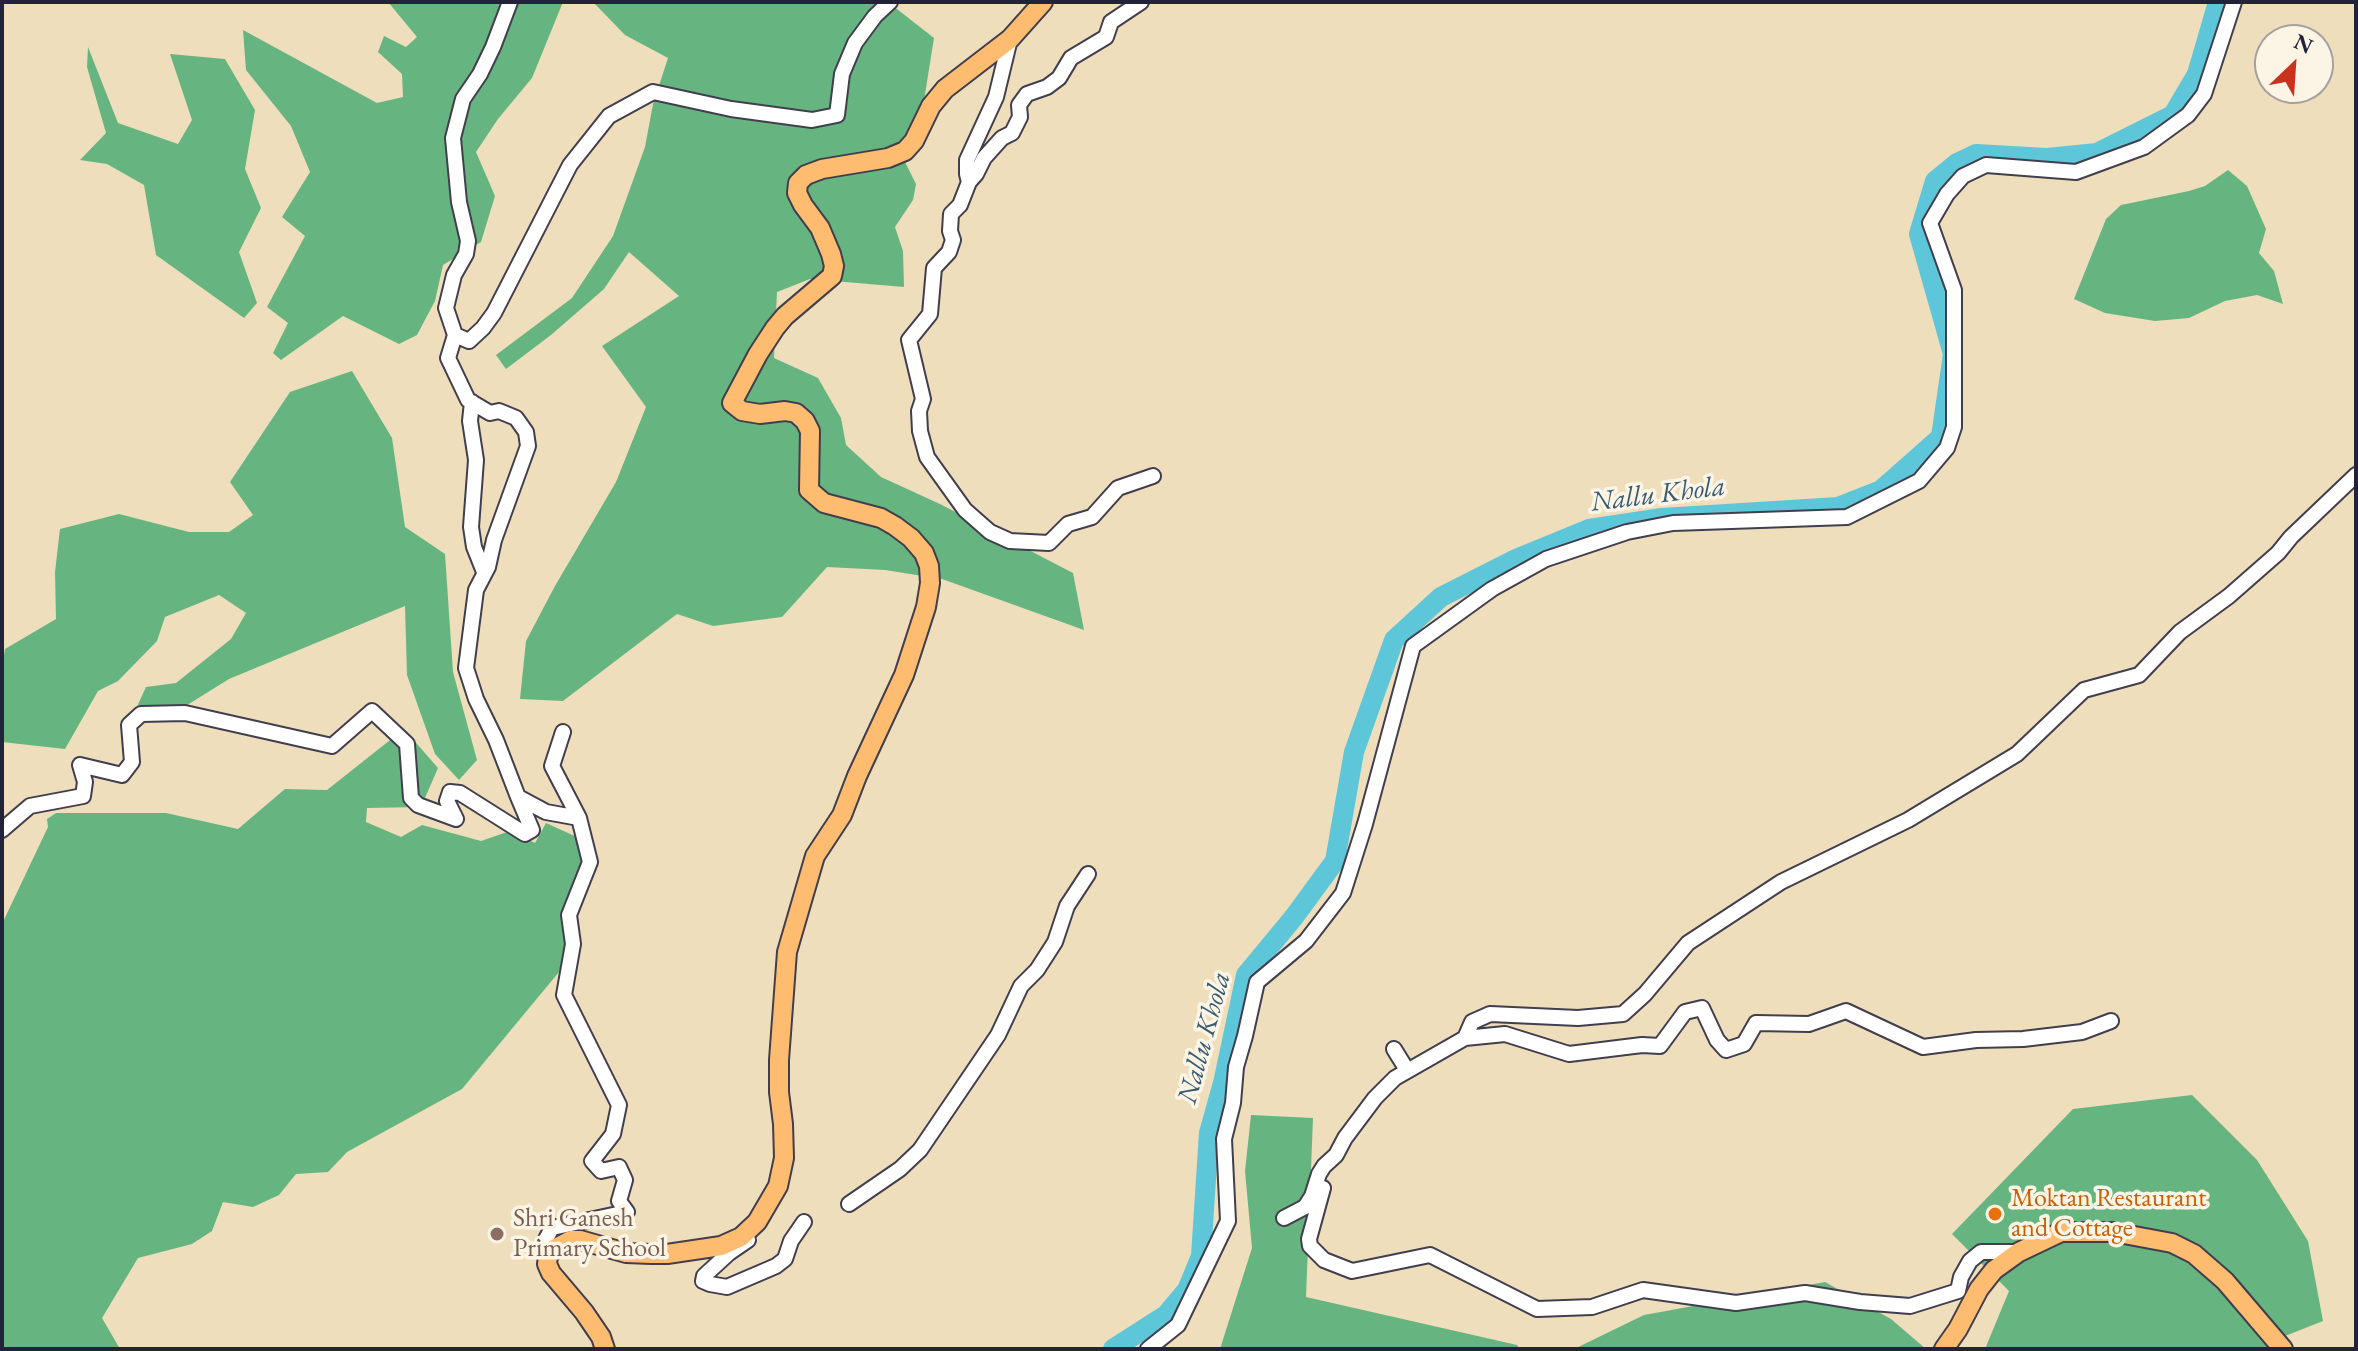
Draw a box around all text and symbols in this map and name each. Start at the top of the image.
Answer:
north arrow [2254,24,2334,104]
text: N [2289,27,2318,61]
water label: Nallu Khola [1589,470,1727,520]
water label: Nallu Khola [1171,968,1239,1108]
place label: Moktan Restaurant and Cottage [2011,1183,2206,1244]
place label: Shri Ganesh Primary School [513,1203,666,1264]
marker: Moktan Restaurant and Cottage [1986,1205,2004,1223]
marker: Shri Ganesh Primary School [488,1225,506,1243]

